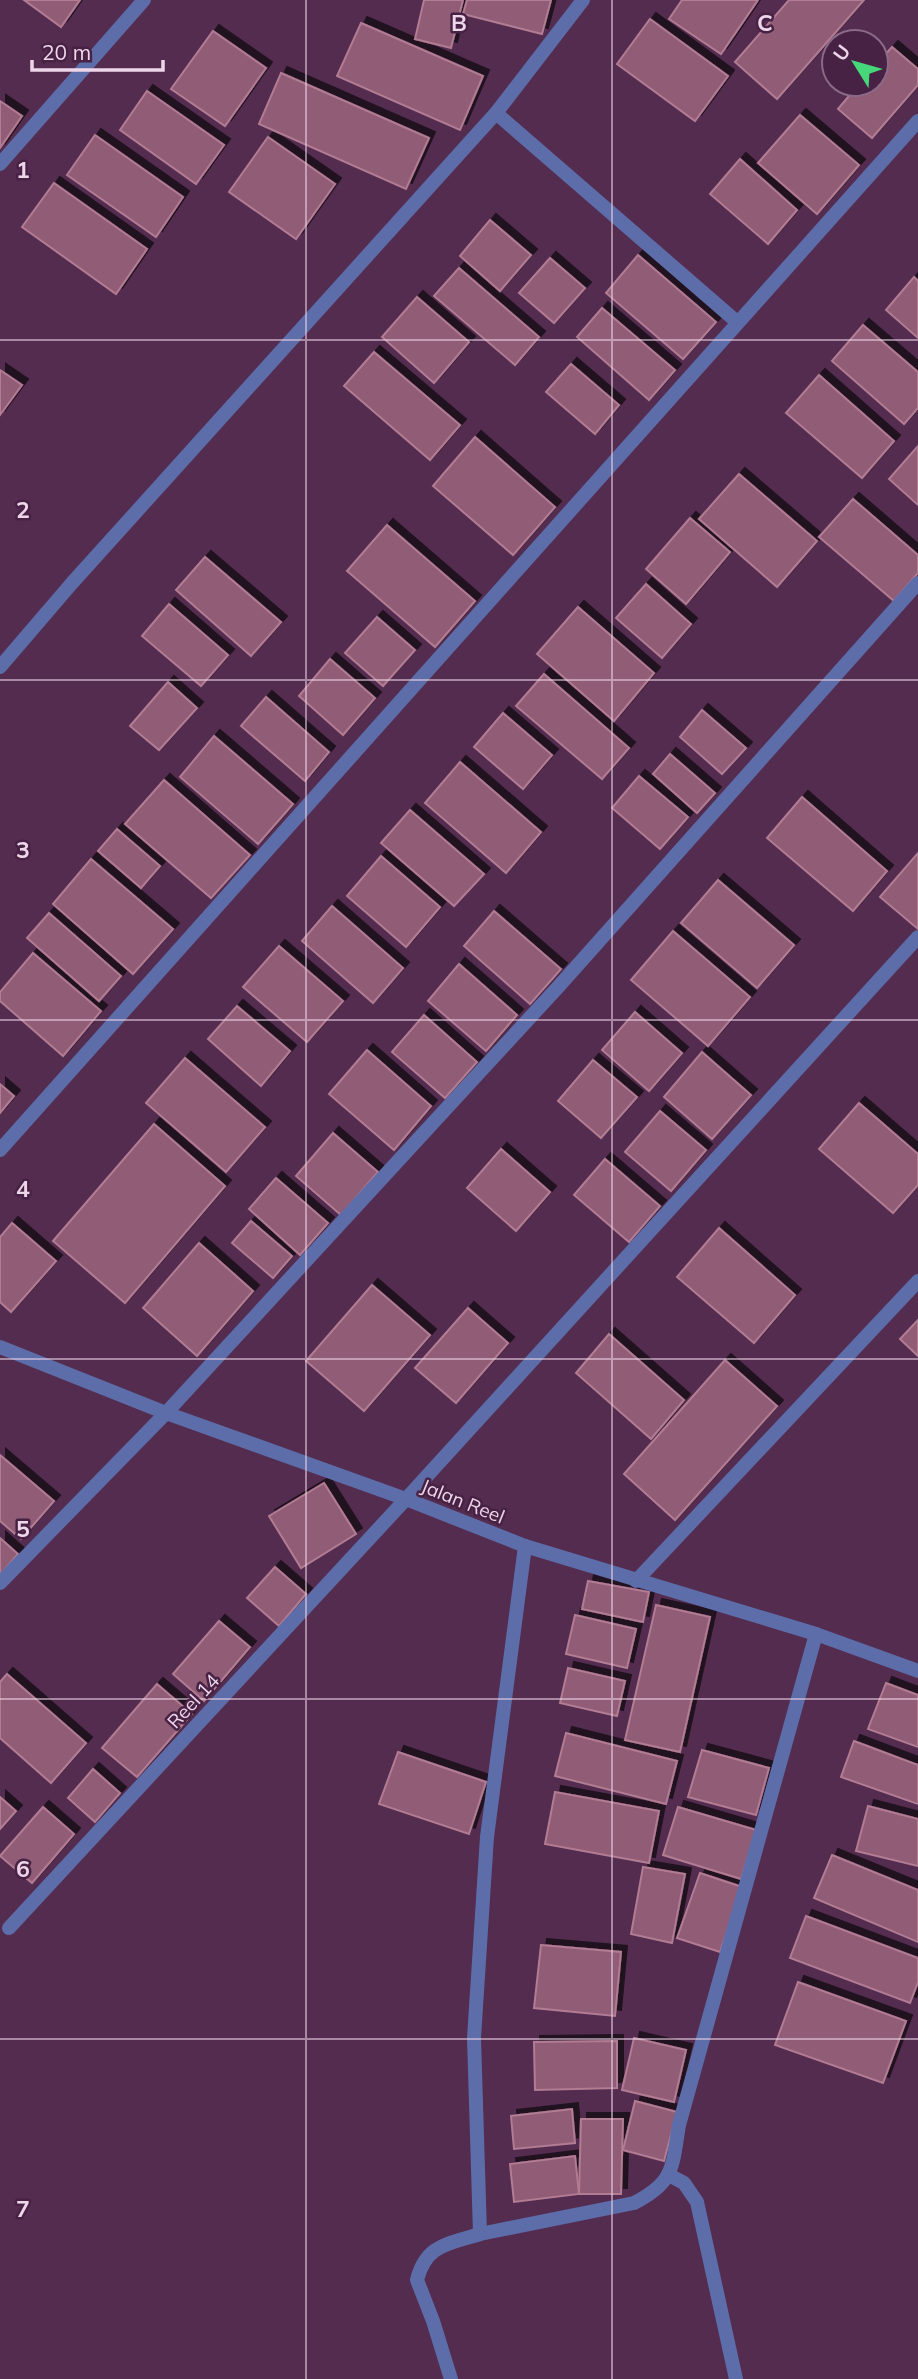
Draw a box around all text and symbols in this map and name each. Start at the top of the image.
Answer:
text: B [451,8,467,37]
text: C [757,8,773,37]
scale bar [32,28,163,72]
north arrow [820,28,890,98]
text: 20 m [42,39,91,65]
text: U [828,40,855,66]
text: 1 [16,155,30,184]
text: 2 [16,495,30,524]
text: 3 [16,835,30,864]
text: 4 [16,1174,30,1203]
street label: Jalan Reel [418,1473,508,1529]
text: 5 [16,1514,30,1543]
street label: Reel 14 [162,1669,224,1733]
text: 6 [16,1854,30,1883]
text: 7 [16,2194,30,2223]

